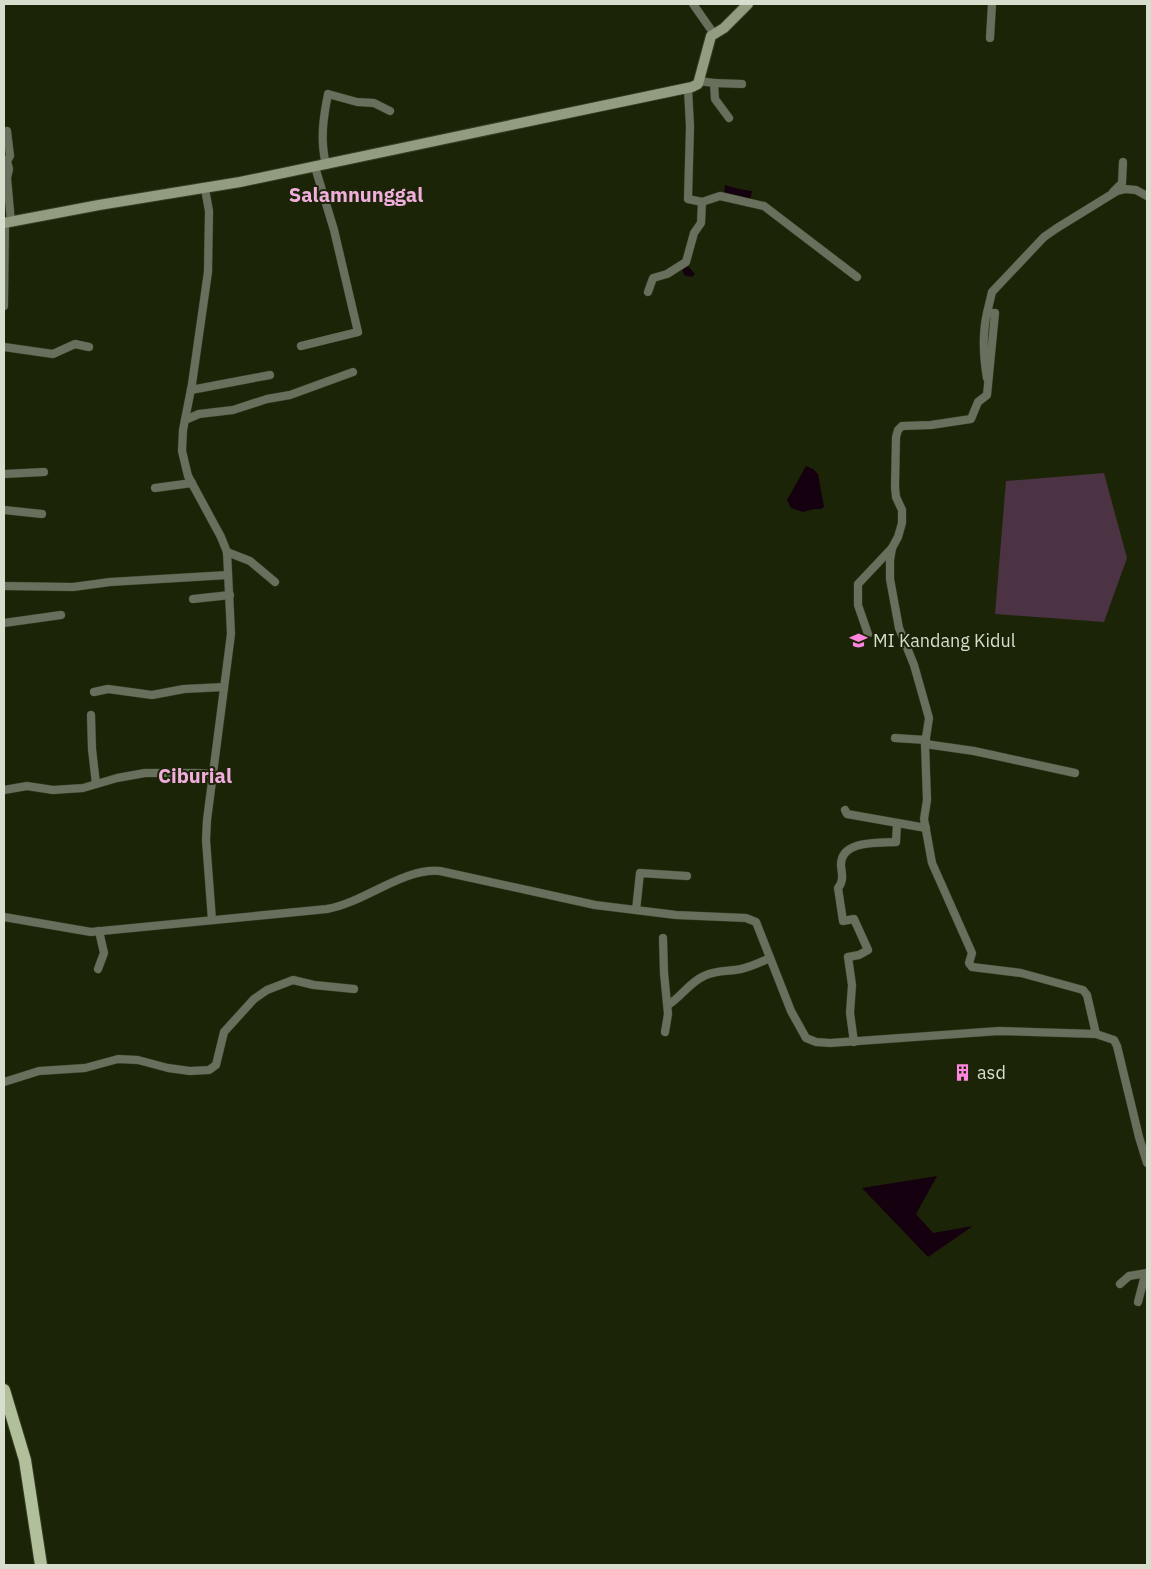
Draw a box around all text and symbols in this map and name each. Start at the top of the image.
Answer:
district label: Salamnunggal [289,181,423,208]
place label: MI Kandang Kidul [873,629,1016,652]
school or university icon: MI Kandang Kidul [849,631,869,651]
district label: Ciburial [158,762,232,789]
place label: asd [977,1061,1006,1084]
building icon: asd [953,1063,973,1083]

